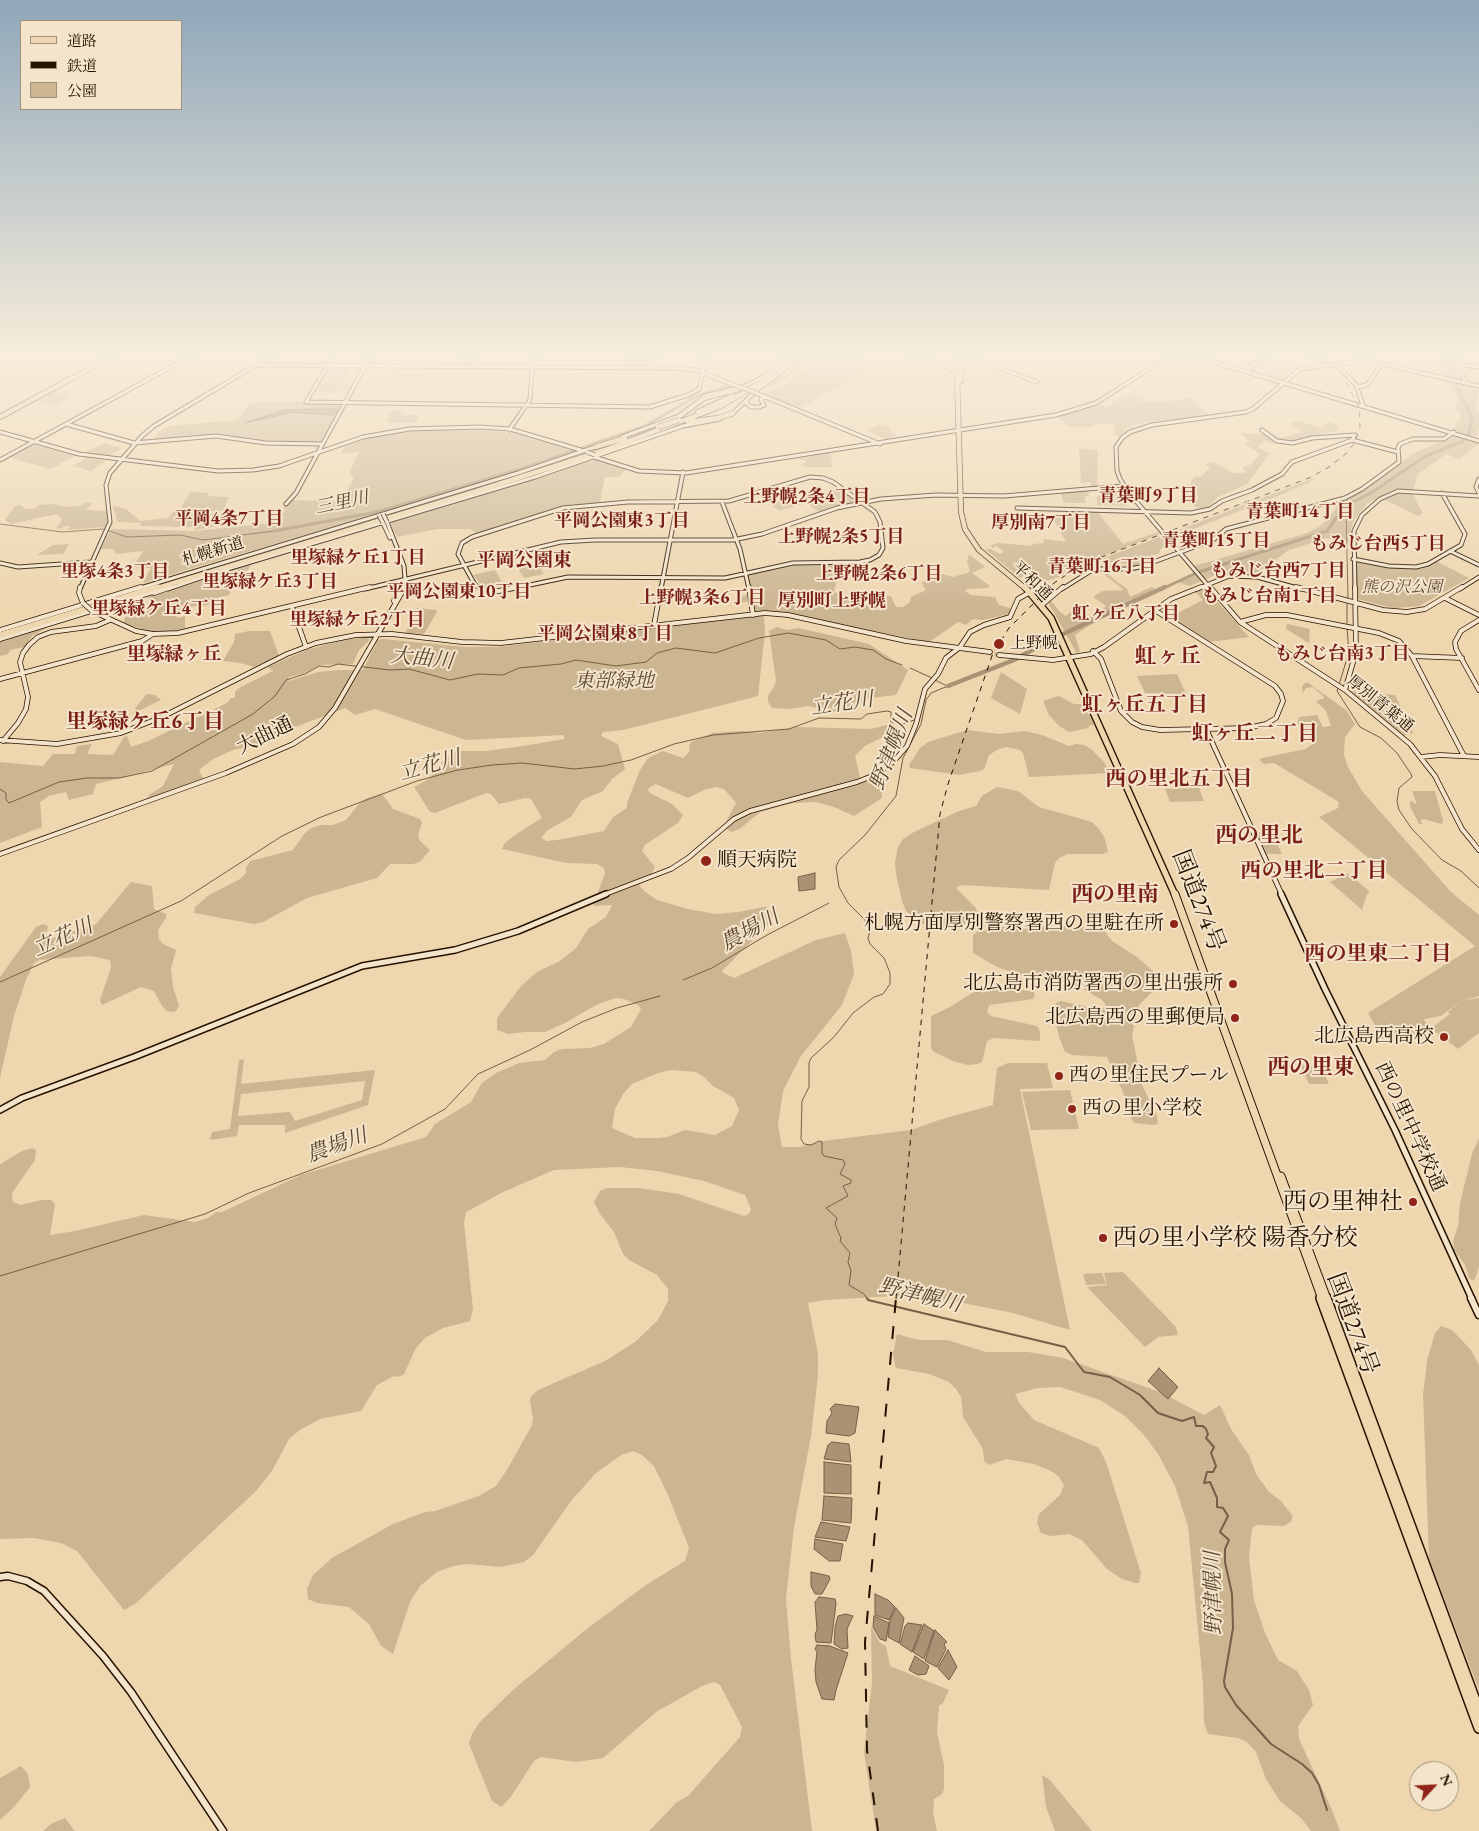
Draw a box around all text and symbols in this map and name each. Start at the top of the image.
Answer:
legend [20,20,182,110]
text: 道路 [67,31,97,50]
text: 鉄道 [67,56,97,75]
text: 公園 [67,81,97,100]
district label: 青葉町9丁目 [1098,485,1198,507]
district label: 上野幌2条4丁目 [743,486,871,508]
water label: 三里川 [313,487,371,519]
district label: 青葉町14丁目 [1245,501,1355,523]
district label: 平岡4条7丁目 [174,508,284,530]
district label: 平岡公園東3丁目 [554,510,690,532]
district label: 厚別南7丁目 [991,512,1091,534]
district label: 上野幌2条5丁目 [777,526,905,548]
district label: 青葉町15丁目 [1161,530,1271,552]
street label: 札幌新道 [180,533,246,571]
district label: もみじ台西5丁目 [1310,533,1446,555]
district label: 里塚緑ケ丘1丁目 [290,547,426,569]
district label: 平岡公園東 [477,550,571,572]
district label: 青葉町16丁目 [1047,556,1157,578]
street label: 平和通 [1008,558,1056,604]
district label: もみじ台西7丁目 [1210,560,1346,582]
district label: 里塚4条3丁目 [60,561,170,583]
district label: 上野幌2条6丁目 [815,563,943,585]
district label: 里塚緑ケ丘3丁目 [202,571,338,593]
park label: 熊の沢公園 [1362,578,1442,598]
district label: 平岡公園東10丁目 [386,581,532,603]
district label: もみじ台南1丁目 [1201,585,1337,607]
district label: 上野幌3条6丁目 [638,587,766,609]
district label: 厚別町上野幌 [778,590,886,612]
district label: 里塚緑ケ丘4丁目 [91,598,227,620]
district label: 虹ヶ丘八丁目 [1072,603,1180,625]
district label: 里塚緑ケ丘2丁目 [289,609,425,631]
district label: 平岡公園東8丁目 [537,623,673,645]
place label: 上野幌 [1010,634,1058,654]
marker: 上野幌 [992,637,1006,651]
water label: 大曲川 [389,643,455,675]
district label: もみじ台南3丁目 [1274,643,1410,665]
district label: 里塚緑ヶ丘 [127,644,221,666]
district label: 虹ヶ丘 [1135,644,1201,670]
park label: 東部緑地 [574,670,654,694]
street label: 厚別青葉通 [1343,671,1417,737]
water label: 立花川 [809,687,875,721]
district label: 虹ヶ丘五丁目 [1082,692,1208,718]
water label: 野津幌川 [865,706,919,794]
district label: 里塚緑ケ丘6丁目 [66,709,224,735]
street label: 大曲通 [233,712,297,760]
district label: 虹ヶ丘二丁目 [1192,721,1318,747]
water label: 立花川 [396,746,464,786]
district label: 西の里北五丁目 [1106,766,1252,792]
district label: 西の里北 [1215,823,1303,849]
street label: 国道274号 [1165,846,1231,956]
place label: 順天病院 [717,849,797,873]
marker: 順天病院 [699,854,713,868]
district label: 西の里北二丁目 [1241,858,1387,884]
district label: 西の里南 [1071,882,1159,908]
water label: 農場川 [716,905,784,957]
place label: 札幌方面厚別警察署西の里駐在所 [864,912,1164,936]
water label: 立花川 [29,914,97,962]
marker: 札幌方面厚別警察署西の里駐在所 [1168,918,1180,930]
district label: 西の里東二丁目 [1305,941,1451,967]
place label: 北広島市消防署西の里出張所 [963,972,1223,996]
marker: 北広島市消防署西の里出張所 [1227,978,1239,990]
place label: 北広島西の里郵便局 [1045,1006,1225,1030]
marker: 北広島西の里郵便局 [1229,1012,1241,1024]
place label: 北広島西高校 [1314,1025,1434,1049]
marker: 北広島西高校 [1438,1031,1450,1043]
district label: 西の里東 [1267,1055,1355,1081]
street label: 西の里中学校通 [1370,1058,1450,1196]
place label: 西の里住民プール [1069,1064,1228,1088]
marker: 西の里住民プール [1053,1070,1065,1082]
place label: 西の里小学校 [1082,1097,1202,1121]
marker: 西の里小学校 [1066,1103,1078,1115]
water label: 農場川 [303,1123,371,1169]
place label: 西の里神社 [1283,1188,1403,1216]
marker: 西の里神社 [1407,1196,1419,1208]
place label: 西の里小学校 陽香分校 [1113,1224,1358,1252]
marker: 西の里小学校 陽香分校 [1097,1232,1109,1244]
street label: 国道274号 [1320,1269,1384,1379]
water label: 野津幌川 [876,1274,964,1318]
water label: 野津幌川 [1201,1551,1227,1635]
north arrow [1409,1761,1459,1811]
text: N [1436,1771,1457,1789]

